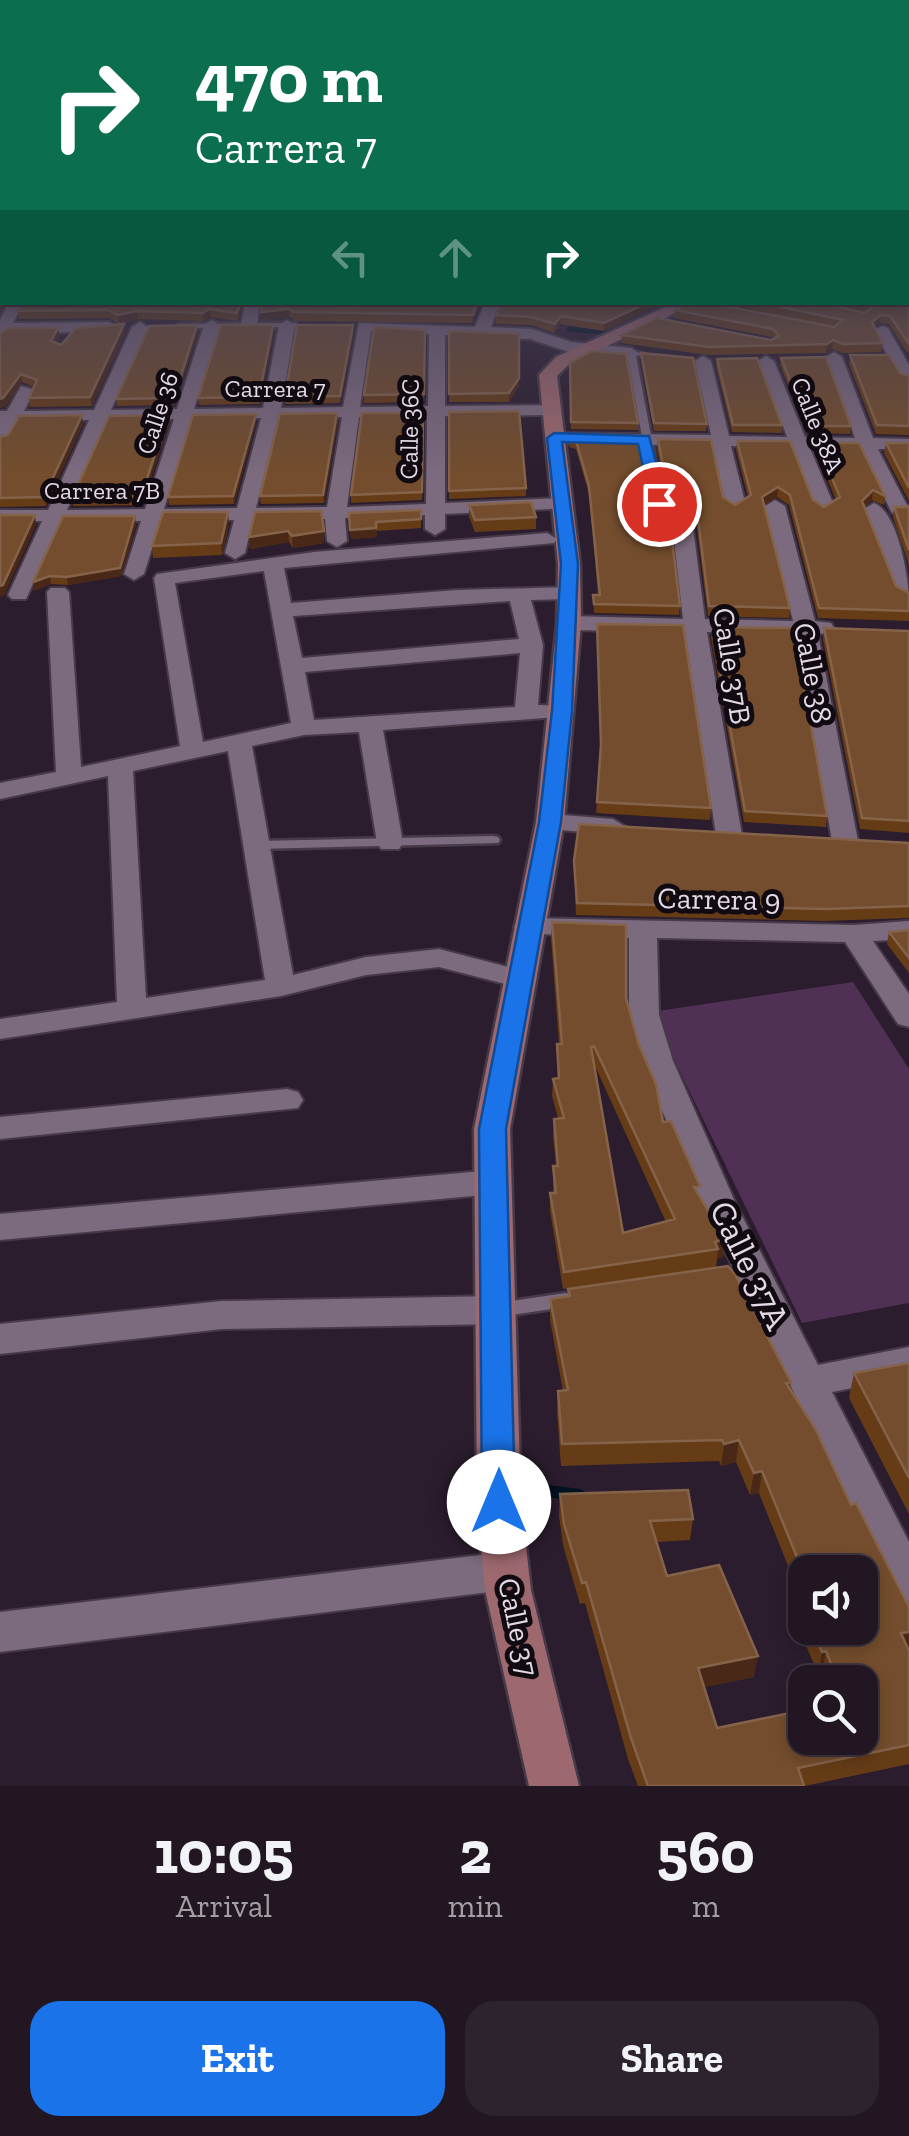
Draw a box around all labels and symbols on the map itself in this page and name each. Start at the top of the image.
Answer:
street label: Calle 36 [130,368,184,458]
street label: Carrera 7 [224,373,326,403]
street label: Calle 38A [785,373,851,478]
street label: Calle 36C [393,378,425,480]
pin [617,462,702,547]
street label: Carrera 7B [44,475,160,505]
street label: Calle 37B [705,605,759,727]
street label: Calle 38 [786,620,840,726]
street label: Carrera 9 [657,880,781,918]
street label: Calle 37A [701,1194,799,1336]
position arrow [447,1450,551,1554]
street label: Calle 37 [490,1575,546,1679]

